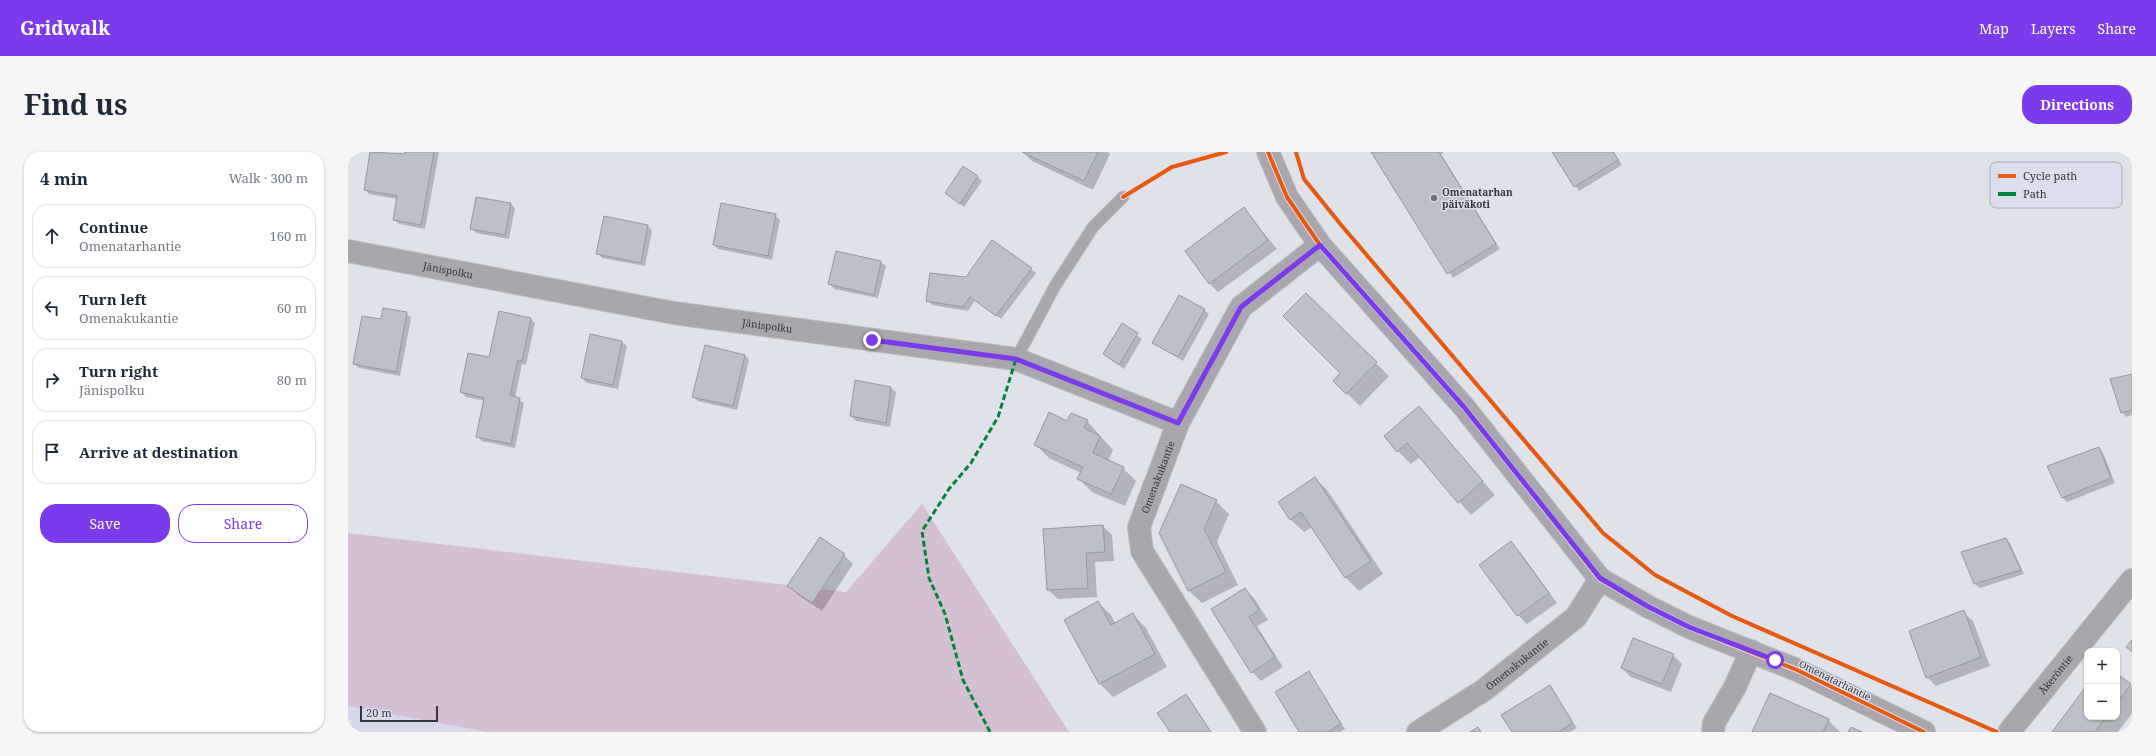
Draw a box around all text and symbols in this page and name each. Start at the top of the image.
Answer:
text: Gridwalk [20,15,110,41]
text: Map [1979,19,2009,38]
text: Layers [2031,19,2076,38]
text: Share [2098,19,2136,38]
text: Find us [24,85,128,123]
button: Directions [2022,85,2132,124]
legend [1990,162,2122,208]
text: 4 min [40,167,88,190]
text: Cycle path [2023,168,2077,183]
text: Walk · 300 m [229,169,308,187]
place label: Omenatarhan päiväkoti [1442,185,1513,211]
text: Path [2023,186,2047,201]
marker: Omenatarhan päiväkoti [1429,193,1439,203]
text: Continue [79,217,148,237]
icon: ahead [41,225,63,247]
text: 160 m [270,227,307,245]
text: Omenatarhantie [79,237,181,255]
street label: Jänispolku [421,258,475,282]
text: Turn left [79,289,147,309]
icon: left [41,297,63,319]
text: 60 m [277,299,307,317]
text: Omenakukantie [79,309,178,327]
street label: Jänispolku [740,315,794,336]
route end [863,331,881,349]
text: Turn right [79,361,158,381]
icon: right [41,369,63,391]
text: 80 m [277,371,307,389]
text: Jänispolku [79,381,145,399]
street label: Omenakukantie [1138,439,1178,515]
icon: arrive [41,441,63,463]
text: Arrive at destination [79,442,238,462]
button: Save [40,504,170,543]
button: Share [178,504,308,543]
street label: Omenakukantie [1482,635,1551,693]
map controls [2084,648,2120,720]
button: + [2084,648,2120,684]
route start [1766,651,1784,669]
street label: Åkeröntie [2035,652,2076,697]
street label: Omenatarhantie [1797,656,1873,704]
button: − [2084,684,2120,720]
scale bar [360,704,438,723]
text: 20 m [366,705,392,720]

